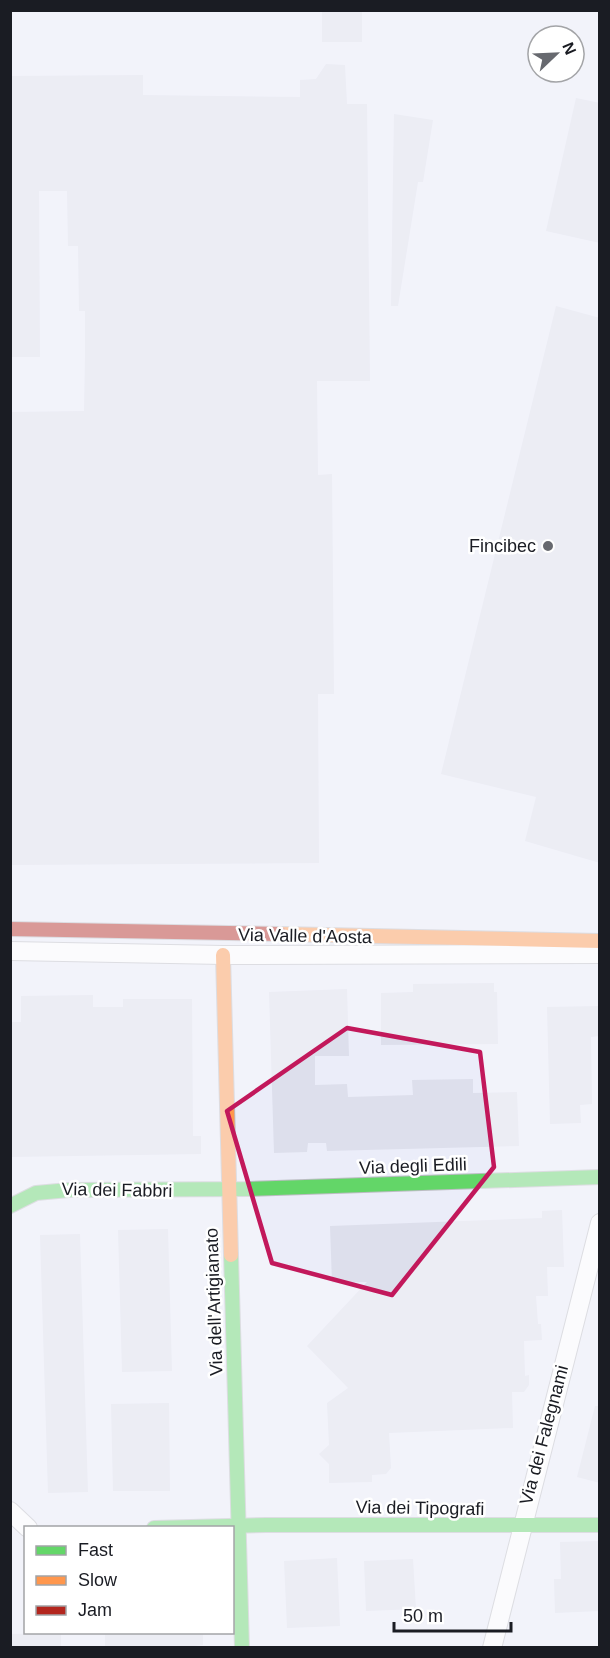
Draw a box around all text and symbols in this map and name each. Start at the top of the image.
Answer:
north arrow [526,24,586,84]
text: N [559,40,579,57]
place label: Fincibec [469,536,536,556]
marker: Fincibec [541,539,555,553]
street label: Via Valle d'Aosta [238,925,373,947]
street label: Via degli Edili [359,1154,467,1178]
street label: Via dei Fabbri [61,1179,173,1201]
street label: Via dell'Artigianato [201,1228,227,1376]
street label: Via dei Falegnami [516,1363,572,1507]
street label: Via dei Tipografi [355,1497,485,1519]
legend [24,1526,234,1634]
text: Fast [78,1540,113,1560]
text: Slow [78,1570,118,1590]
scale bar [394,1595,511,1633]
text: Jam [78,1600,112,1620]
text: 50 m [403,1606,443,1626]

